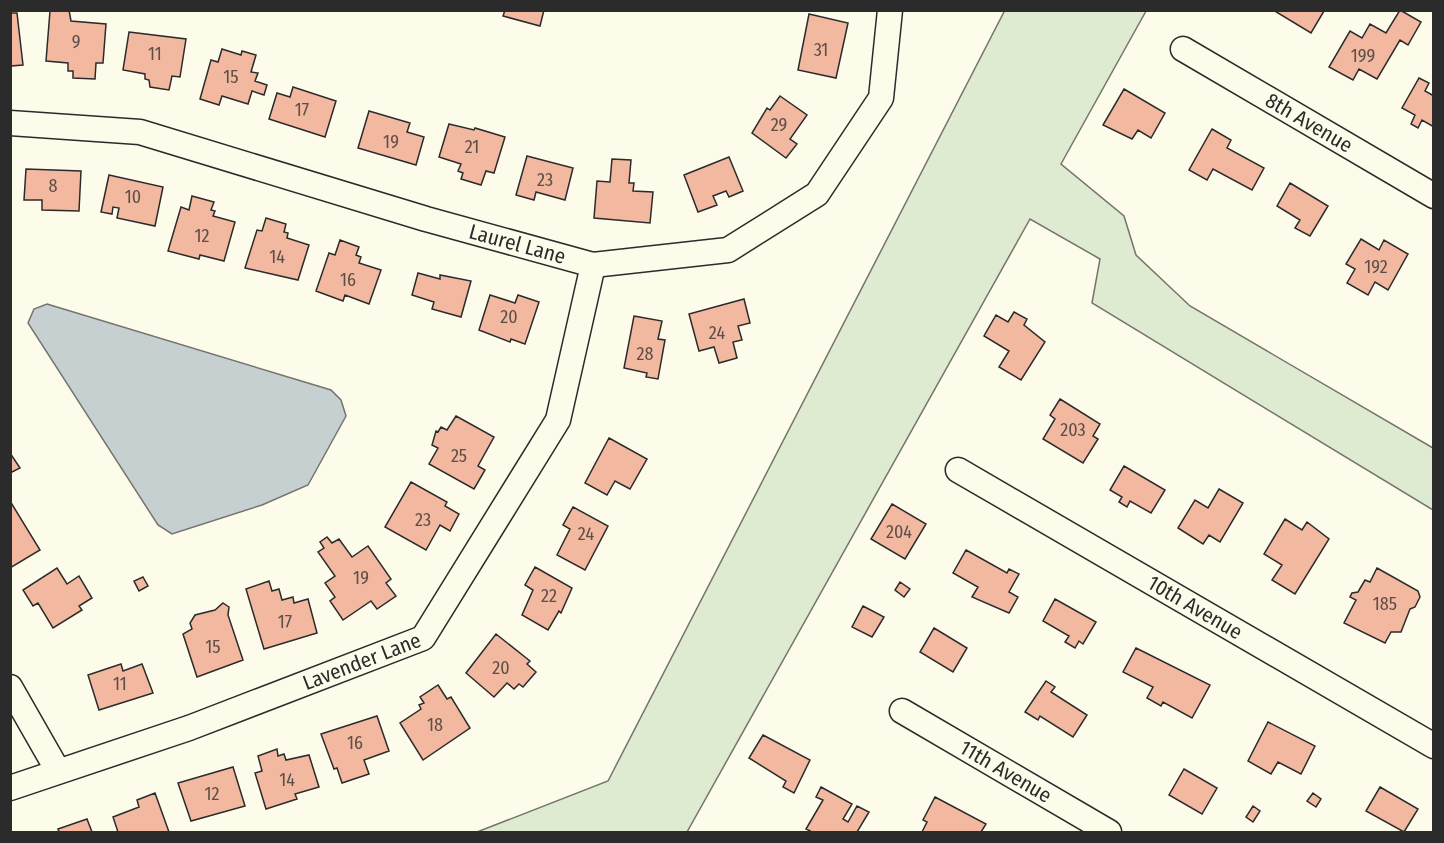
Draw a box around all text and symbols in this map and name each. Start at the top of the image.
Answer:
house number: 9 [72,31,80,53]
house number: 31 [814,39,828,61]
house number: 11 [148,43,162,65]
house number: 199 [1351,45,1375,67]
house number: 15 [223,66,239,88]
street label: 8th Avenue [1261,87,1357,158]
house number: 17 [295,99,309,121]
house number: 29 [771,114,787,136]
house number: 19 [383,131,399,153]
house number: 21 [465,136,479,158]
house number: 23 [537,169,553,191]
house number: 8 [49,175,58,197]
house number: 10 [125,186,141,208]
street label: Laurel Lane [466,218,568,270]
house number: 12 [195,225,210,247]
house number: 14 [269,246,285,268]
house number: 192 [1364,256,1388,278]
house number: 16 [340,269,356,291]
house number: 20 [500,306,518,328]
house number: 24 [709,322,725,344]
house number: 28 [637,343,653,365]
house number: 203 [1060,419,1086,441]
house number: 25 [451,445,467,467]
house number: 23 [415,509,431,531]
house number: 204 [886,521,912,543]
house number: 24 [578,523,594,545]
house number: 19 [353,567,369,589]
street label: 10th Avenue [1143,570,1247,645]
house number: 22 [541,585,557,607]
house number: 185 [1373,593,1397,615]
house number: 17 [278,611,292,633]
street label: Lavender Lane [299,627,425,696]
house number: 15 [205,636,221,658]
house number: 20 [492,657,510,679]
house number: 11 [113,673,127,695]
house number: 18 [427,714,443,736]
house number: 16 [347,732,363,754]
street label: 11th Avenue [955,735,1056,809]
house number: 14 [279,769,295,791]
house number: 12 [205,783,220,805]

